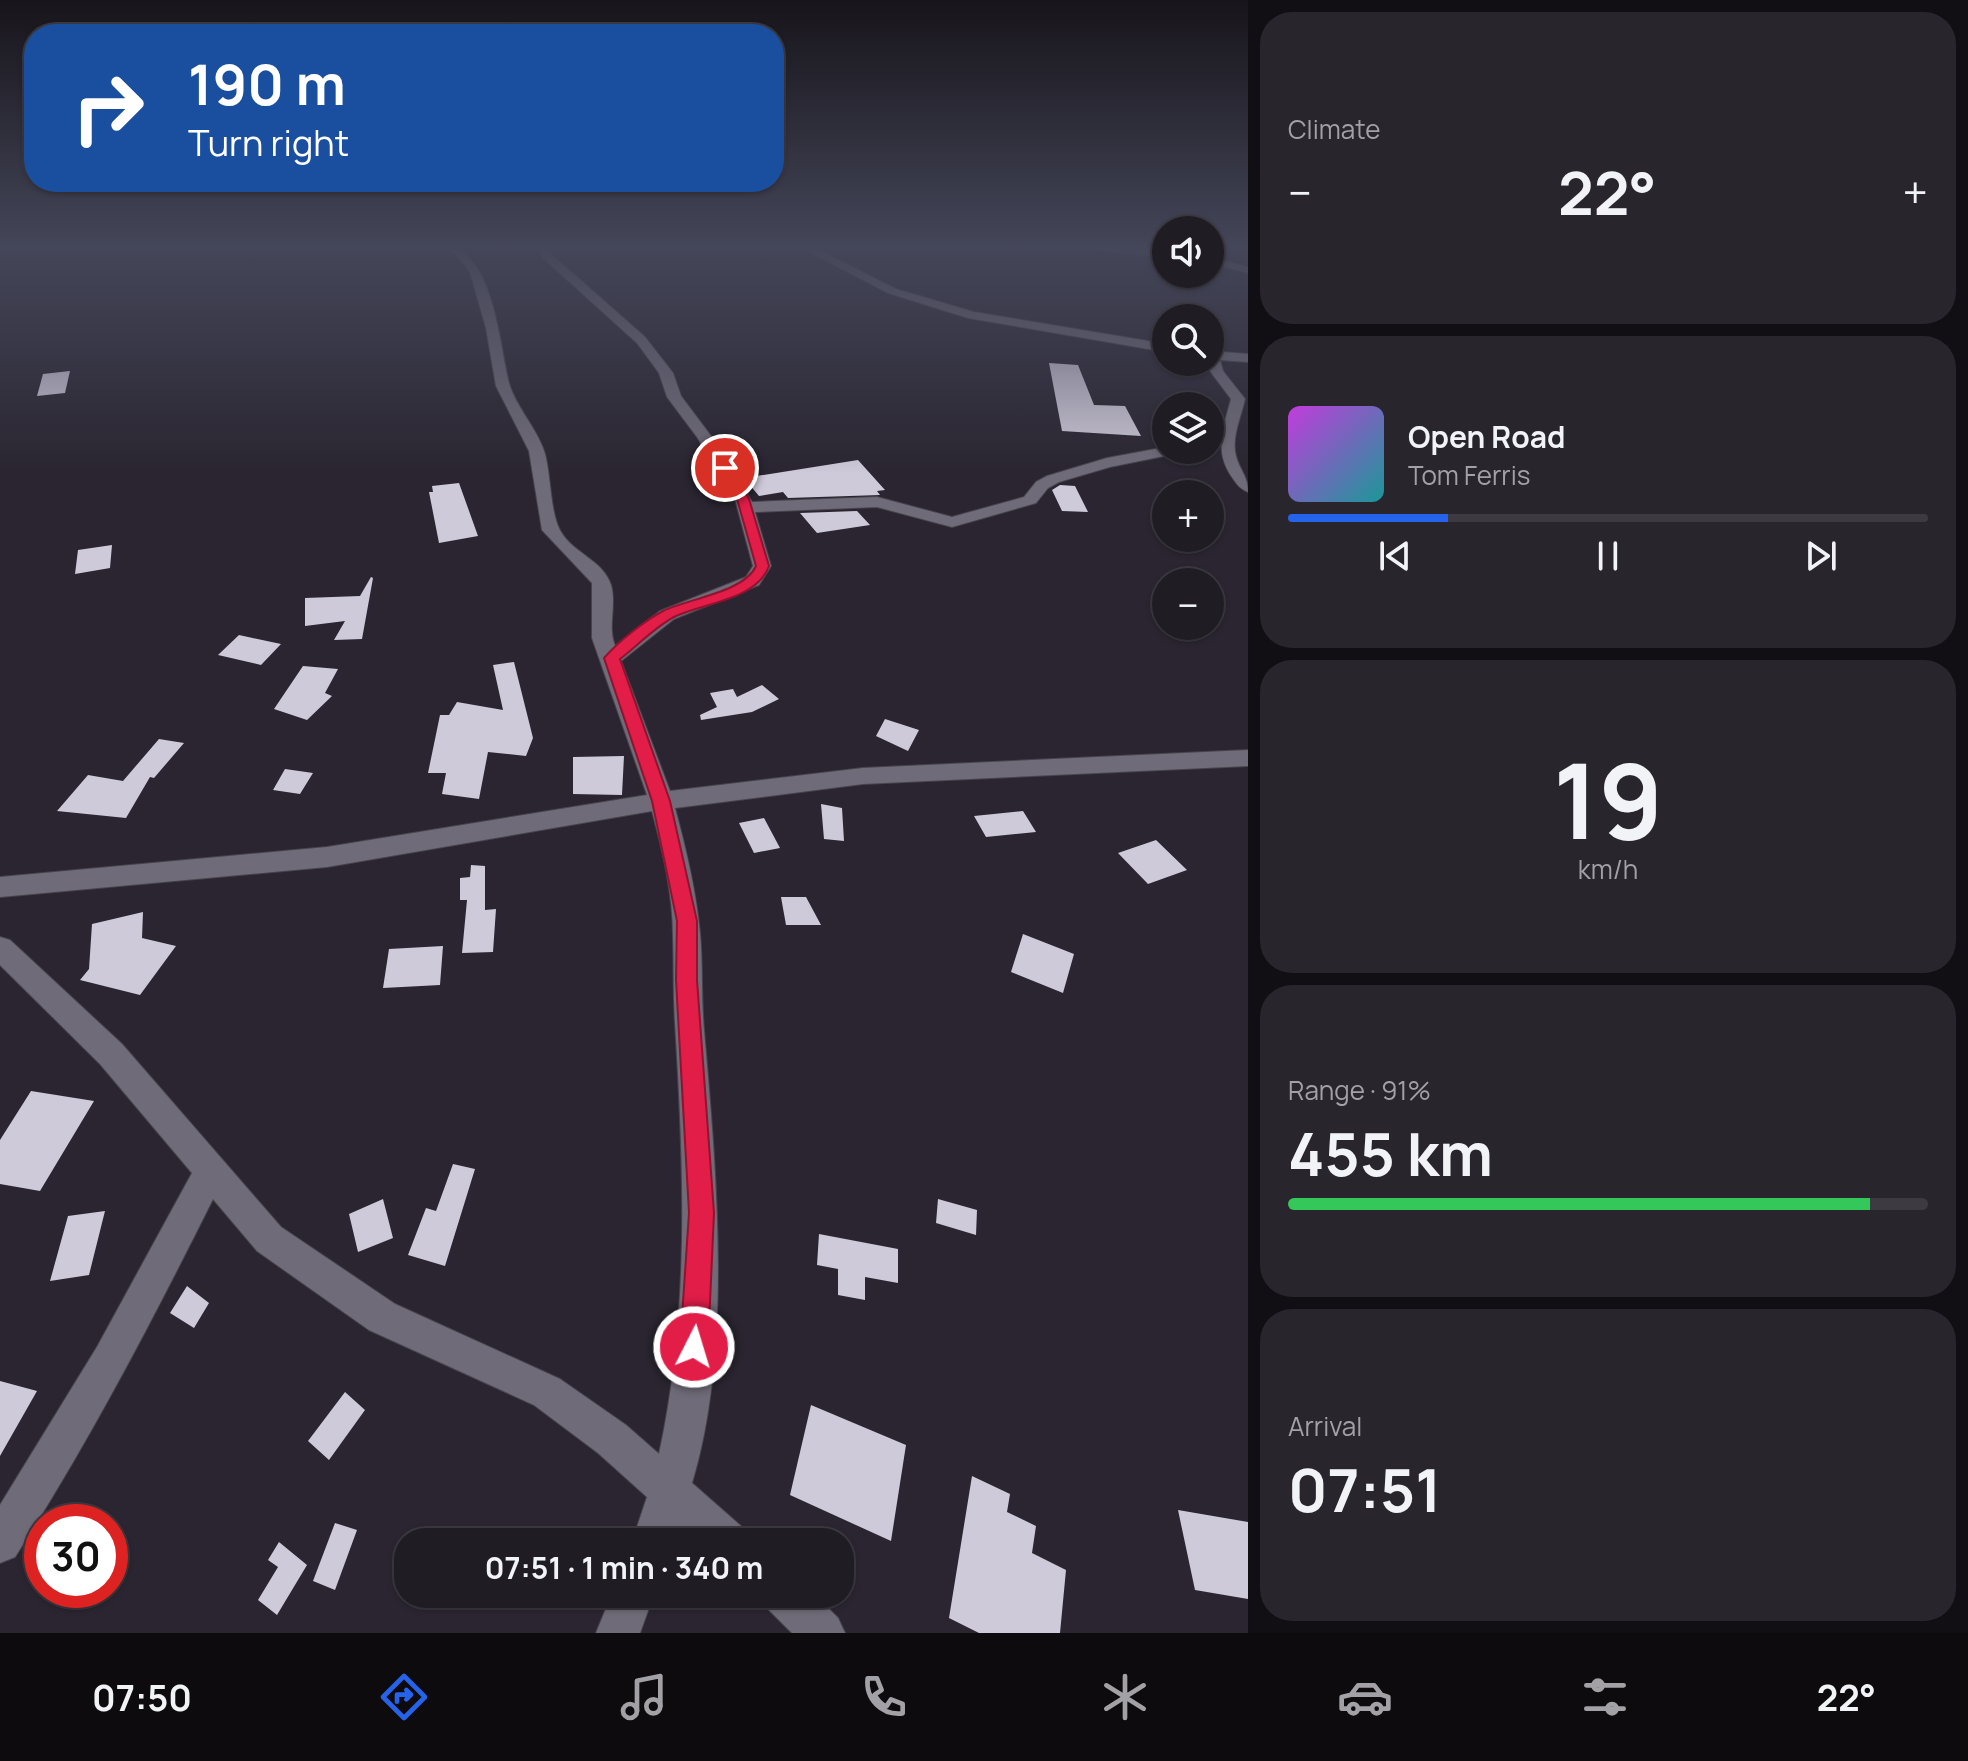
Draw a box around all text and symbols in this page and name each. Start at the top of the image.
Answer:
text: 190 m [188,45,346,122]
icon: right [56,56,160,160]
text: Climate [1288,111,1380,147]
text: Turn right [188,118,349,167]
text: 22° [1558,151,1656,233]
text: − [1288,162,1312,222]
text: + [1903,162,1928,222]
map controls [1152,216,1224,640]
button: sound [1152,216,1224,288]
button: search [1152,304,1224,376]
button: layers [1152,392,1224,464]
text: Open Road [1408,416,1565,457]
pin [691,434,759,502]
icon: arrive [703,446,747,490]
text: Tom Ferris [1408,457,1530,493]
button: + [1152,480,1224,552]
icon: previous [1373,534,1417,578]
icon: pause [1586,534,1630,578]
icon: next [1799,534,1843,578]
button: − [1152,568,1224,640]
text: 19 [1553,728,1663,870]
text: km/h [1578,851,1638,887]
text: Range · 91% [1288,1072,1431,1108]
text: 455 km [1288,1112,1493,1194]
position arrow [652,1305,736,1389]
text: Arrival [1288,1408,1362,1444]
text: 07:51 [1288,1448,1441,1530]
speed limit sign: 30 [24,1504,128,1608]
text: 07:51 · 1 min · 340 m [485,1547,763,1588]
icon: directions [376,1669,432,1725]
icon: music [616,1669,672,1725]
icon: phone [856,1669,912,1725]
icon: climate [1097,1669,1153,1725]
icon: car [1337,1669,1393,1725]
icon: filters [1577,1669,1633,1725]
text: 07:50 [92,1673,192,1722]
text: 22° [1817,1673,1876,1722]

